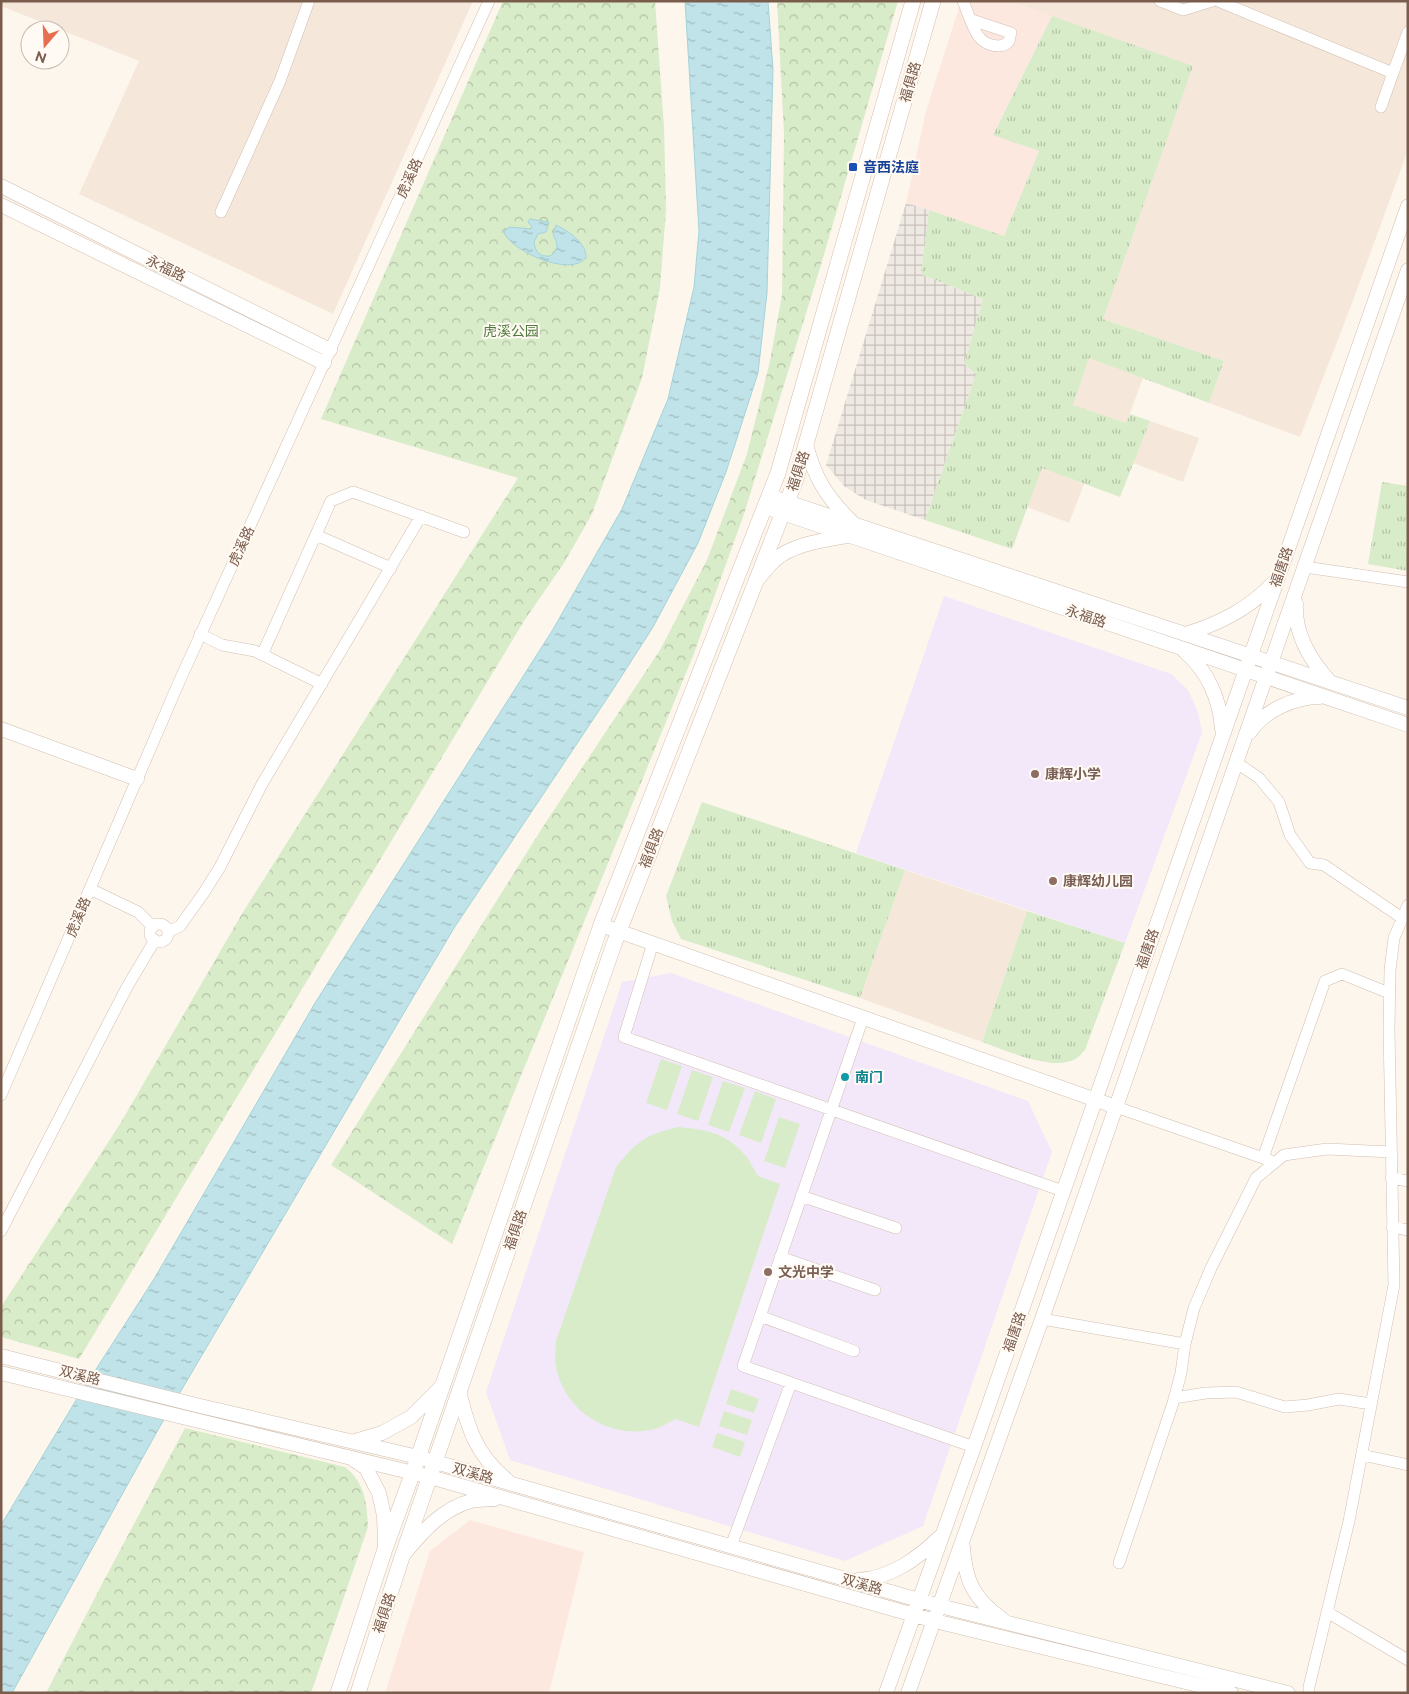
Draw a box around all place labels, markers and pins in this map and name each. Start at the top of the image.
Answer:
place label: 音西法庭 [863,159,919,175]
marker: 音西法庭 [847,161,859,173]
place label: 康辉小学 [1045,766,1101,782]
marker: 康辉小学 [1029,768,1041,780]
place label: 康辉幼儿园 [1063,873,1133,889]
marker: 康辉幼儿园 [1047,875,1059,887]
place label: 南门 [855,1069,883,1085]
marker: 南门 [839,1071,851,1083]
place label: 文光中学 [778,1264,834,1280]
marker: 文光中学 [762,1266,774,1278]

